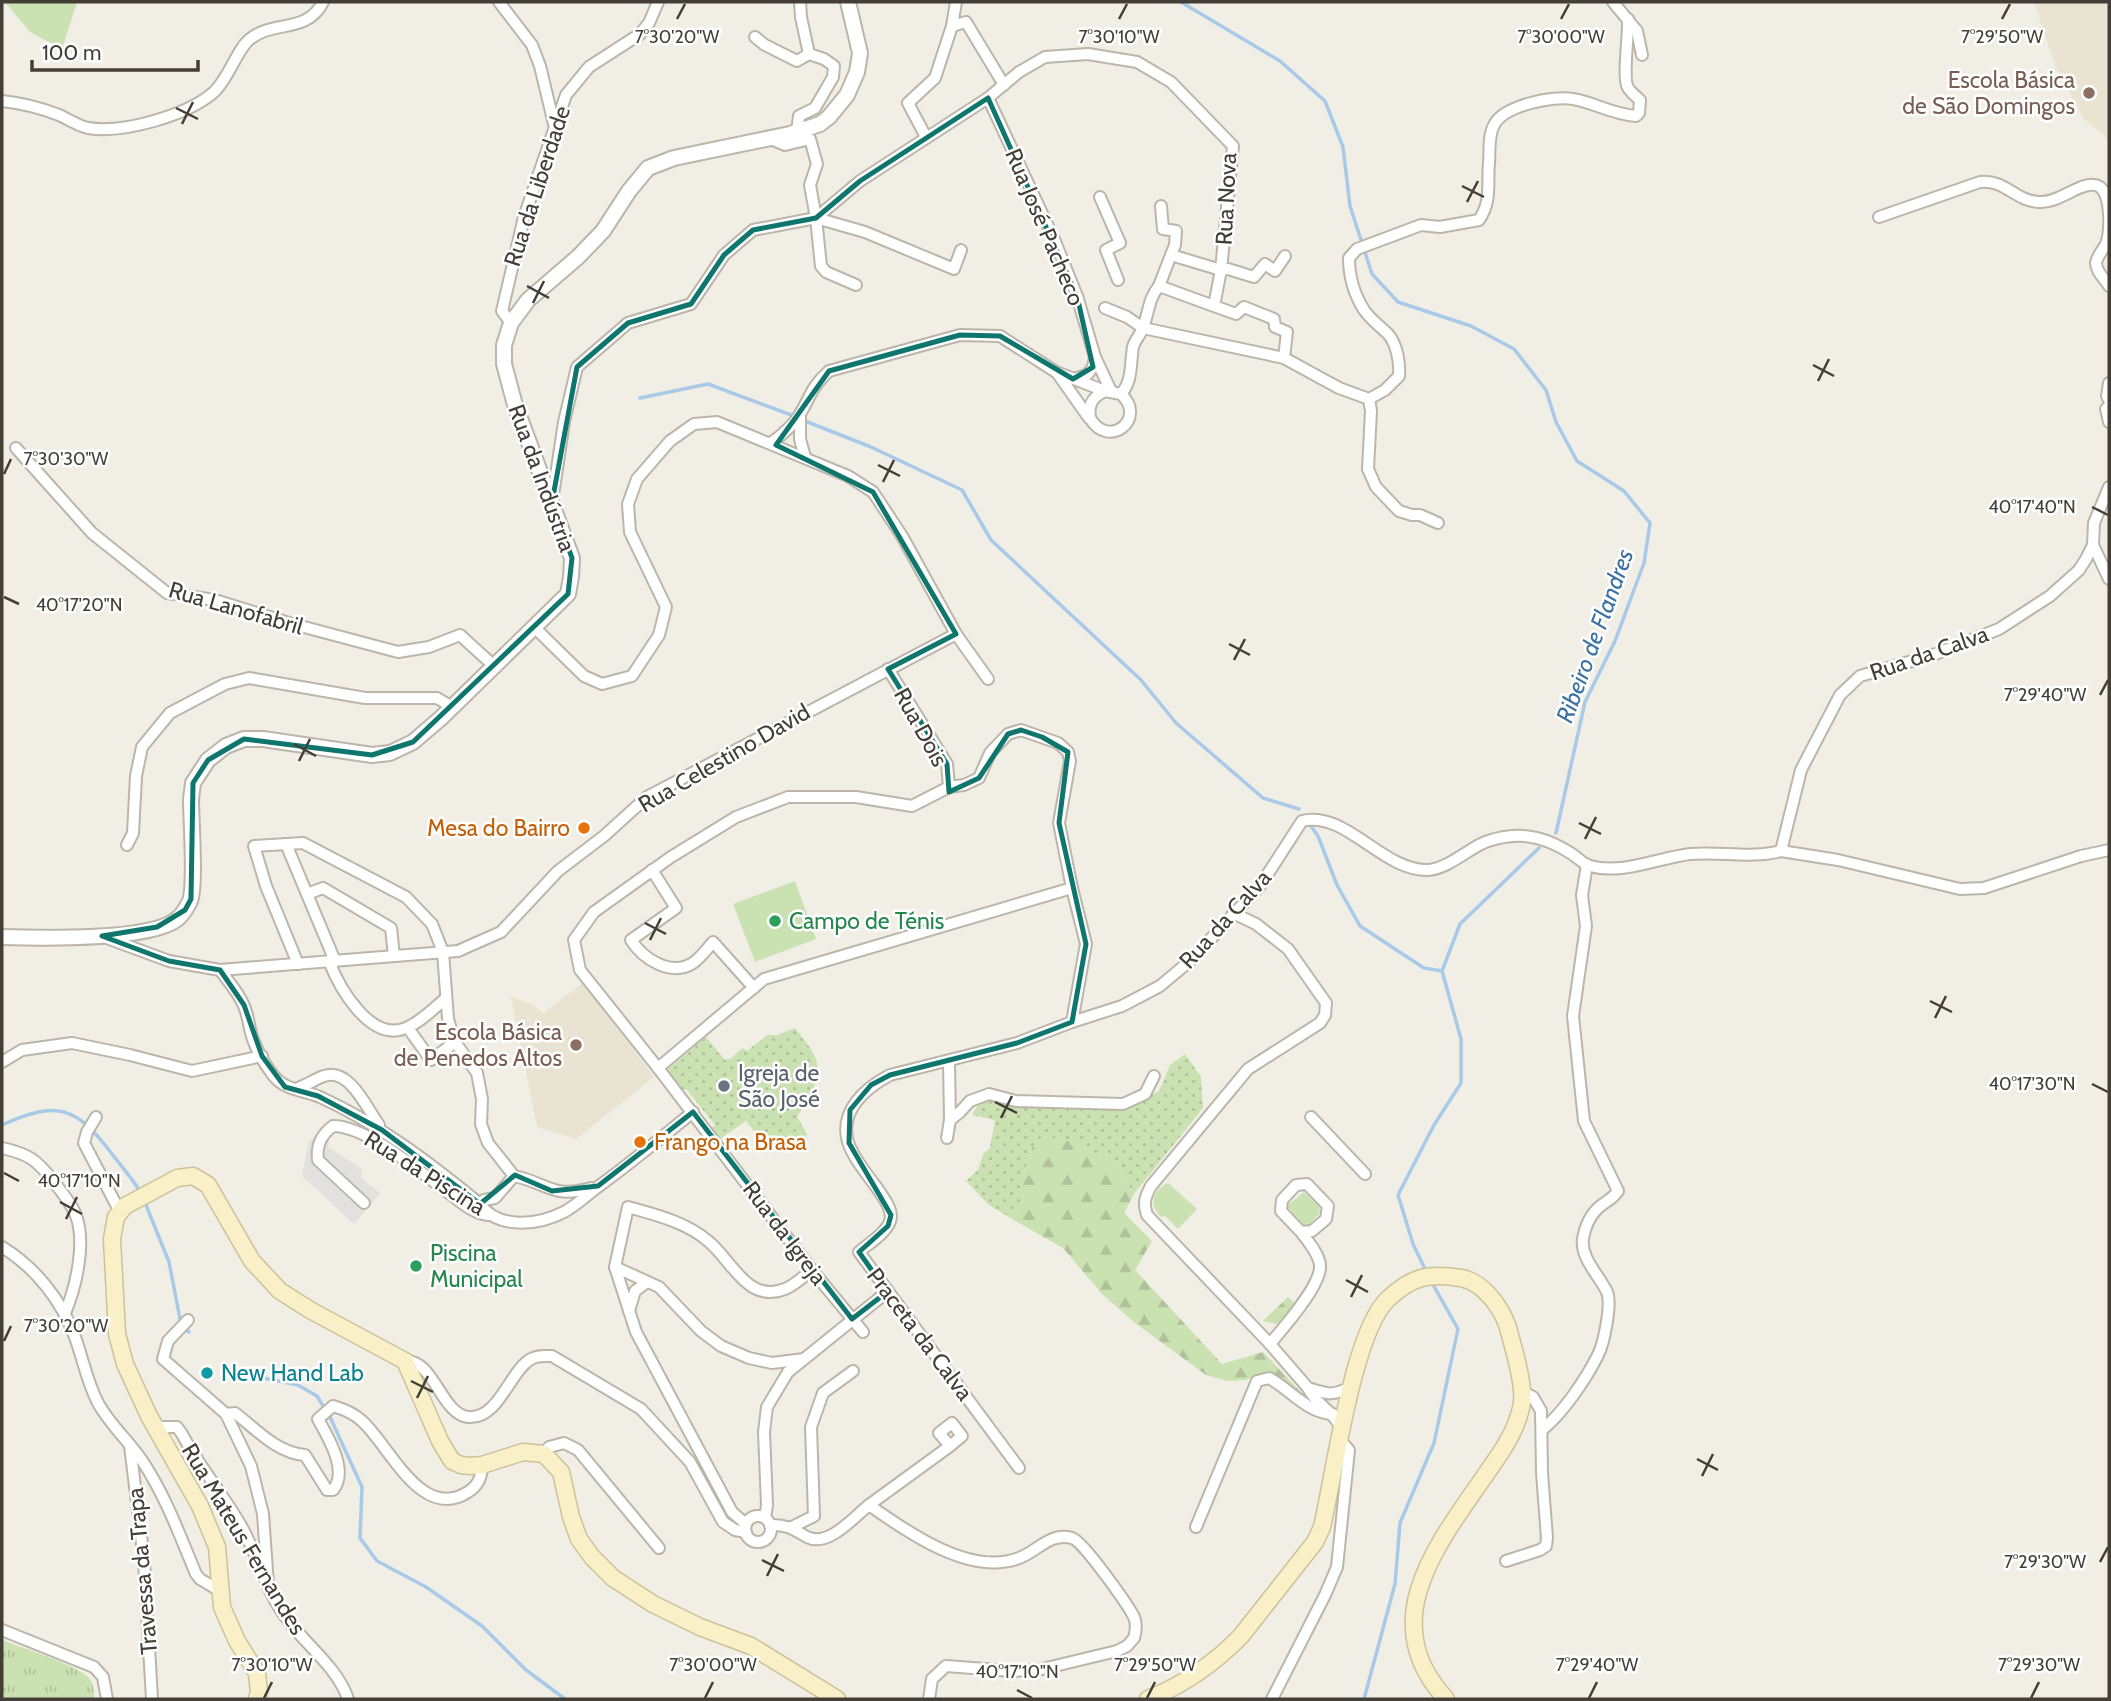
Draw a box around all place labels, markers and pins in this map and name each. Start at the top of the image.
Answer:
place label: Escola Básica de São Domingos [1902,66,2075,120]
marker: Escola Básica de São Domingos [2081,85,2097,101]
place label: Mesa do Bairro [427,814,570,842]
marker: Mesa do Bairro [576,820,592,836]
place label: Campo de Ténis [789,907,944,935]
marker: Campo de Ténis [767,913,783,929]
place label: Escola Básica de Penedos Altos [394,1018,562,1072]
marker: Escola Básica de Penedos Altos [568,1037,584,1053]
place label: Igreja de São José [738,1059,820,1113]
marker: Igreja de São José [716,1078,732,1094]
place label: Frango na Brasa [654,1128,807,1156]
marker: Frango na Brasa [632,1134,648,1150]
place label: Piscina Municipal [430,1239,523,1293]
marker: Piscina Municipal [408,1258,424,1274]
place label: New Hand Lab [221,1359,364,1387]
marker: New Hand Lab [199,1365,215,1381]

